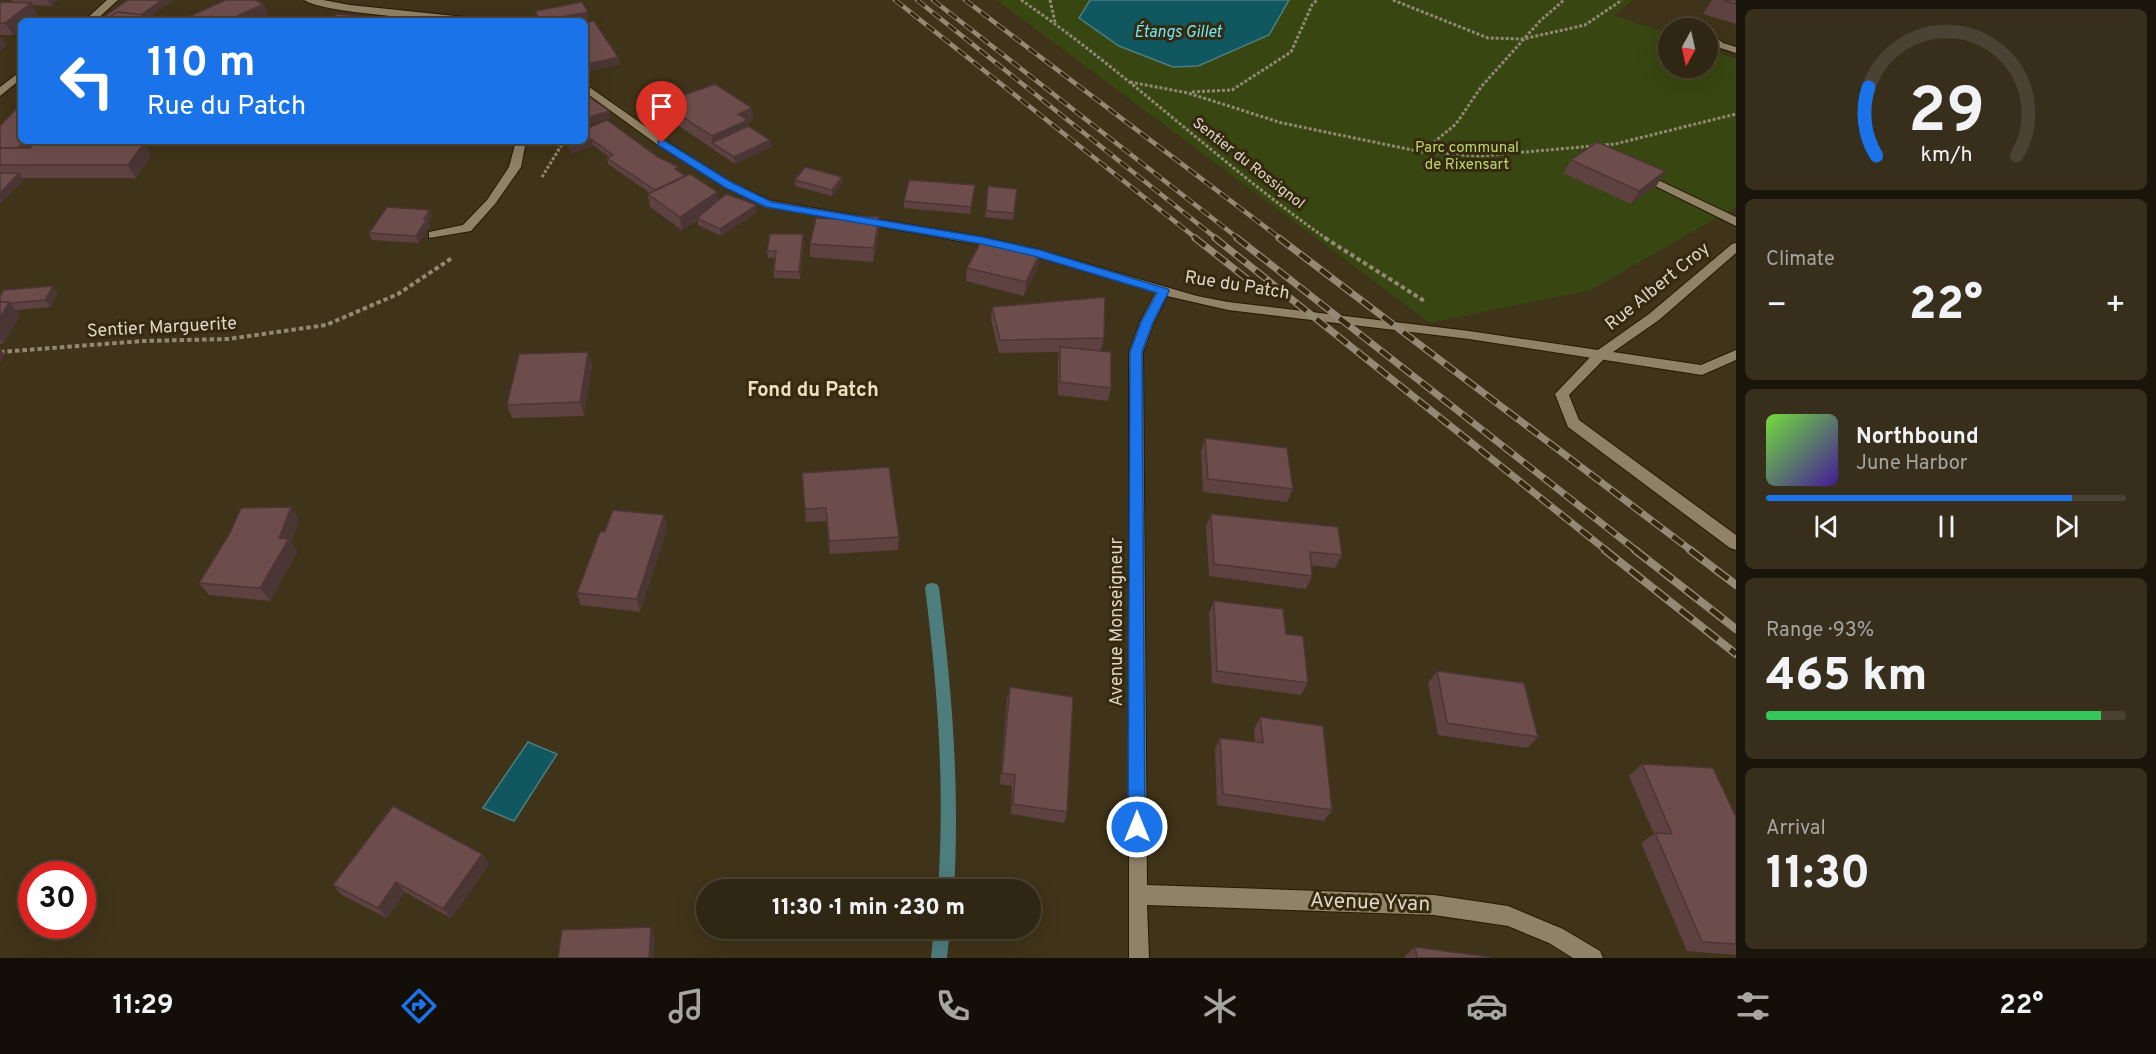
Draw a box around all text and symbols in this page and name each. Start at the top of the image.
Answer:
north arrow [1658,18,1718,78]
map controls [1658,18,1718,78]
water label: Étangs Gillet [1134,21,1223,43]
text: 110 m [147,38,256,91]
icon: left [48,42,126,120]
text: 29 [1908,76,1984,155]
pin [636,81,687,143]
text: Rue du Patch [147,90,306,124]
icon: arrive [645,90,678,123]
street label: Sentier du Rossignol [1188,114,1308,214]
park label: Parc communal de Rixensart [1415,139,1519,175]
text: km/h [1920,143,1972,170]
street label: Rue Albert Croy [1601,238,1715,336]
text: Climate [1766,247,1835,273]
street label: Rue du Patch [1183,266,1291,306]
text: 22° [1909,278,1983,335]
text: − [1766,286,1787,328]
text: + [2105,286,2126,328]
street label: Sentier Marguerite [86,313,238,343]
district label: Fond du Patch [747,378,879,404]
text: Northbound [1856,424,1979,451]
text: June Harbor [1856,451,1968,477]
icon: previous [1810,510,1843,543]
icon: pause [1930,510,1963,543]
icon: next [2050,510,2083,543]
street label: Avenue Monseigneur [1106,537,1129,707]
text: Range · 93% [1766,618,1874,644]
text: 465 km [1766,649,1927,706]
position arrow [1105,795,1169,859]
text: Arrival [1766,816,1826,842]
text: 11:30 [1766,847,1870,904]
speed limit sign: 30 [18,861,96,939]
street label: Avenue Yvan [1309,887,1431,919]
text: 11:30 · 1 min · 230 m [772,895,965,922]
icon: directions [398,985,440,1027]
icon: music [665,985,707,1027]
icon: phone [932,985,974,1027]
icon: climate [1199,985,1241,1027]
icon: car [1466,985,1508,1027]
icon: filters [1732,985,1774,1027]
text: 11:29 [112,989,174,1023]
text: 22° [1999,989,2044,1023]

